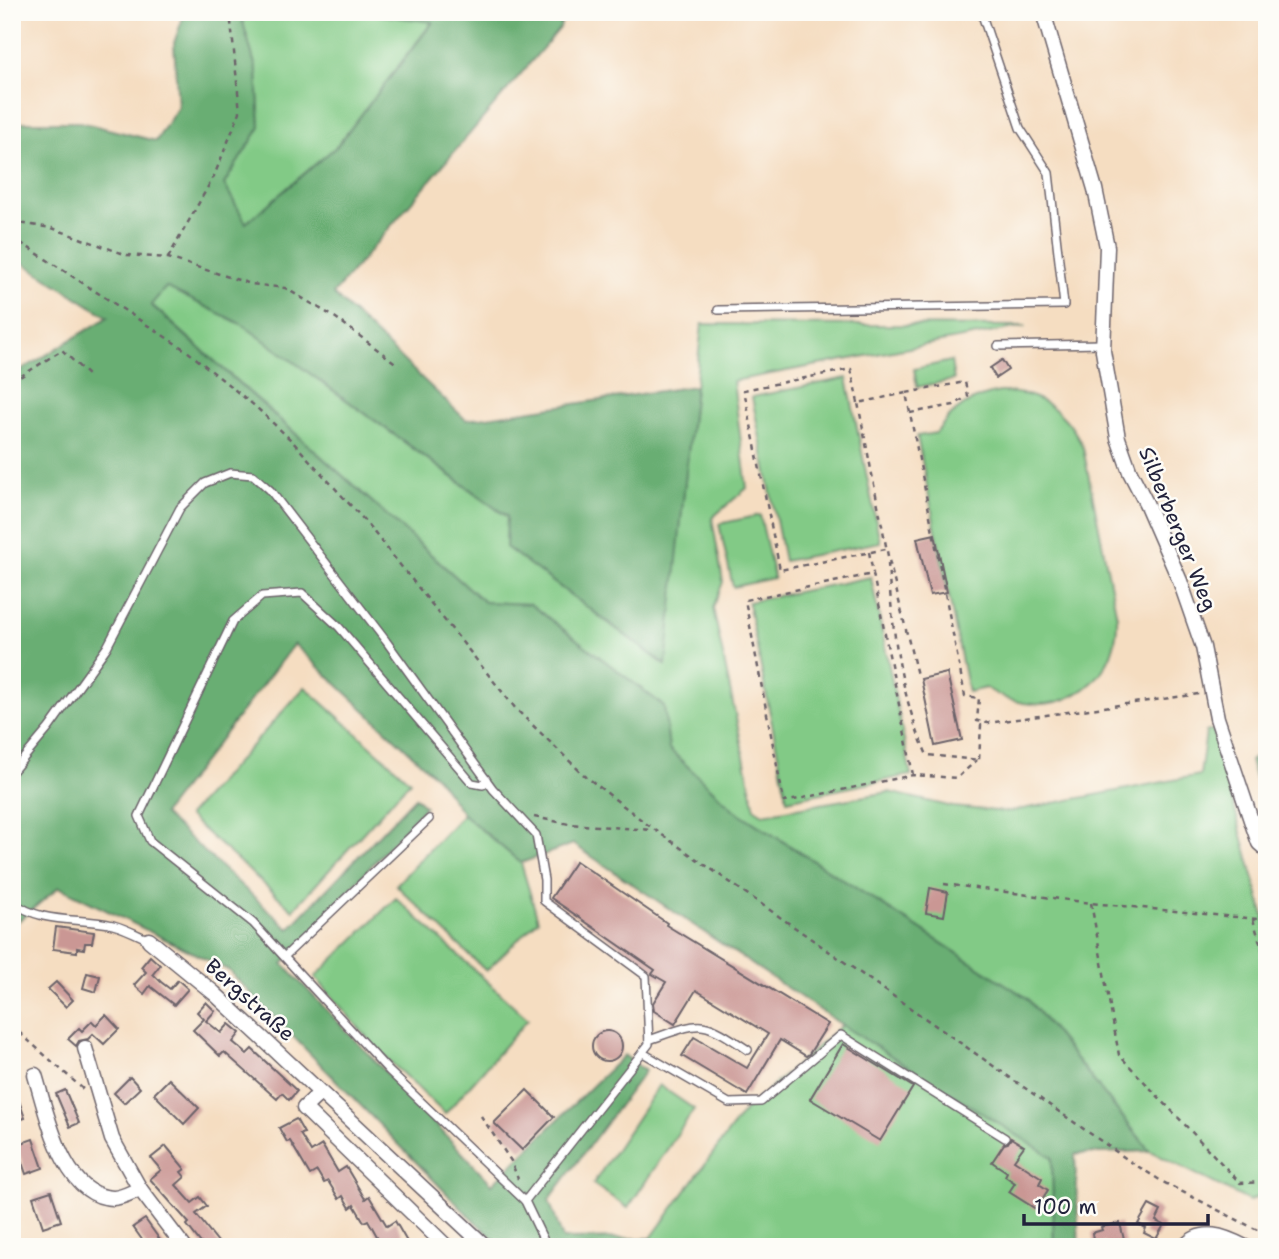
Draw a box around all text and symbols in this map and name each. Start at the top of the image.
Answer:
street label: Silberberger Weg [1132,443,1224,615]
street label: Bergstraße [199,952,301,1048]
scale bar [1024,1182,1207,1226]
text: 100 m [1034,1193,1097,1221]

